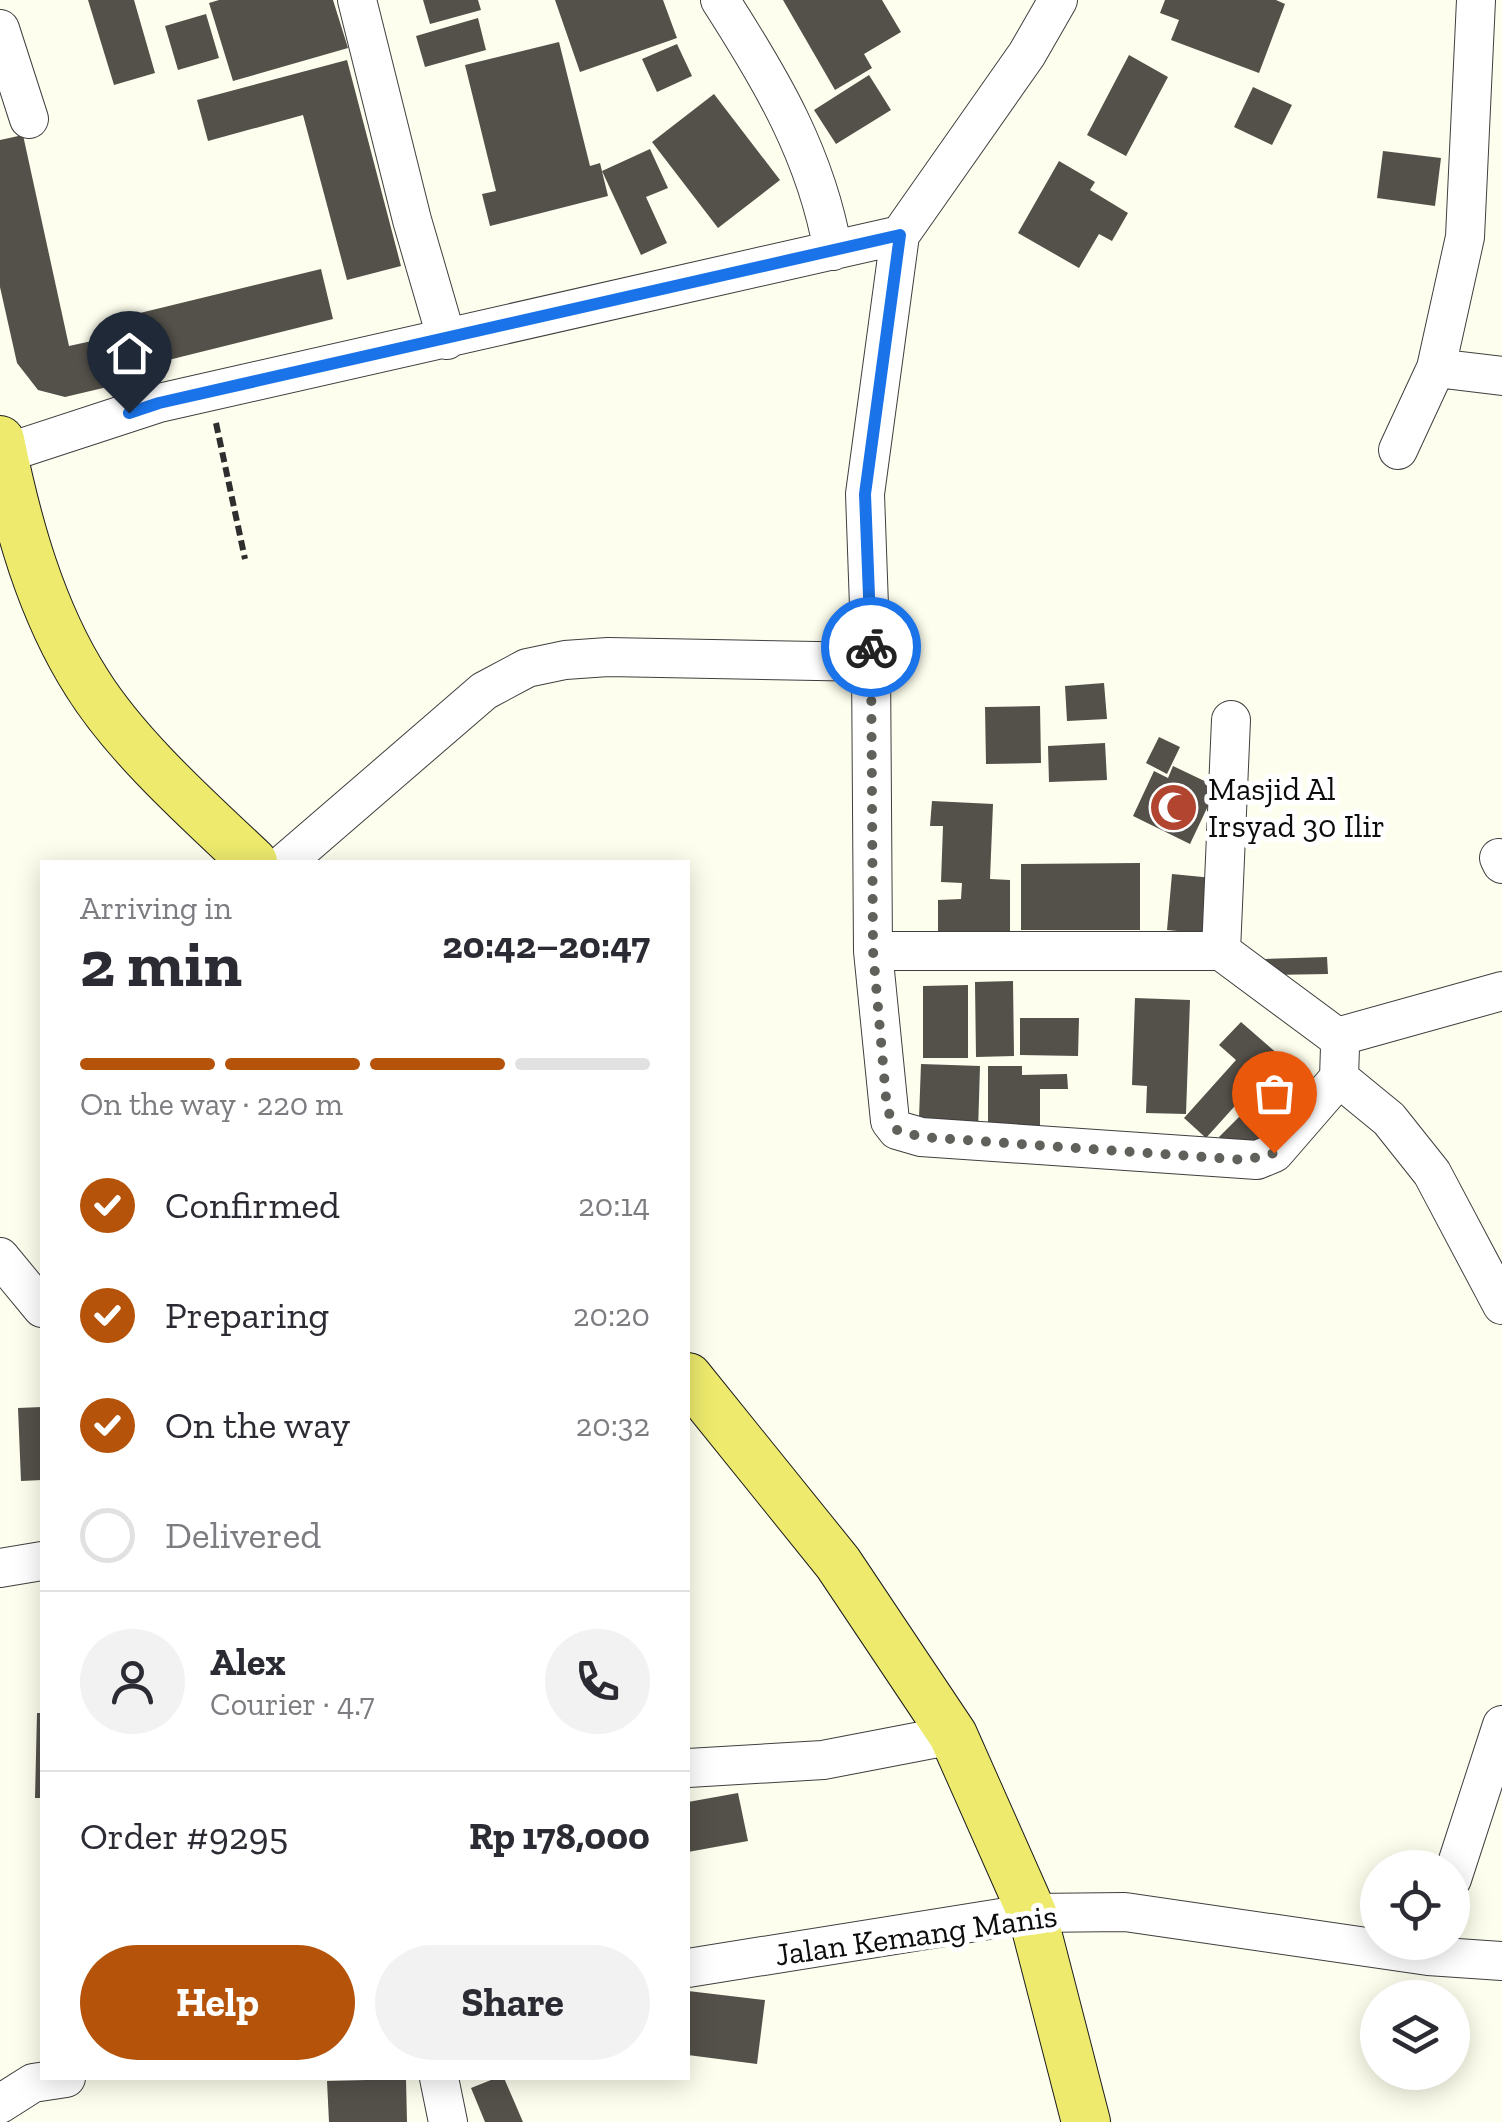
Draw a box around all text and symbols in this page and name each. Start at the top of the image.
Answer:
pin [87,311,172,414]
icon: home [102,326,157,381]
courier [821,597,921,697]
icon: bike [844,620,899,675]
place label: Masjid Al Irsyad 30 Ilir [1208,770,1385,845]
mosque icon: Masjid Al Irsyad 30 Ilir [1147,781,1199,833]
text: Arriving in [80,889,232,927]
text: 20:42–20:47 [442,922,650,968]
text: 2 min [80,925,242,1003]
pin [1232,1051,1317,1154]
icon: bag [1247,1066,1302,1121]
text: On the way · 220 m [80,1085,343,1123]
icon: check [80,1178,135,1233]
text: Confirmed [165,1182,340,1228]
text: 20:14 [578,1186,650,1224]
icon: check [80,1288,135,1343]
text: Preparing [165,1292,329,1338]
text: 20:20 [573,1296,650,1334]
icon: check [80,1398,135,1453]
text: On the way [165,1402,350,1448]
text: 20:32 [576,1406,650,1444]
text: Delivered [165,1512,321,1558]
button: person [80,1629,185,1734]
button: phone [545,1629,650,1734]
text: Alex [210,1639,286,1685]
text: Courier · 4.7 [210,1685,374,1723]
text: Order #9295 [80,1813,288,1859]
text: Rp 178,000 [469,1813,650,1859]
map controls [1360,1850,1470,2090]
button: locate [1360,1850,1470,1960]
street label: Jalan Kemang Manis [772,1896,1060,1974]
button: Help [80,1945,355,2060]
button: Share [375,1945,650,2060]
button: layers [1360,1980,1470,2090]

